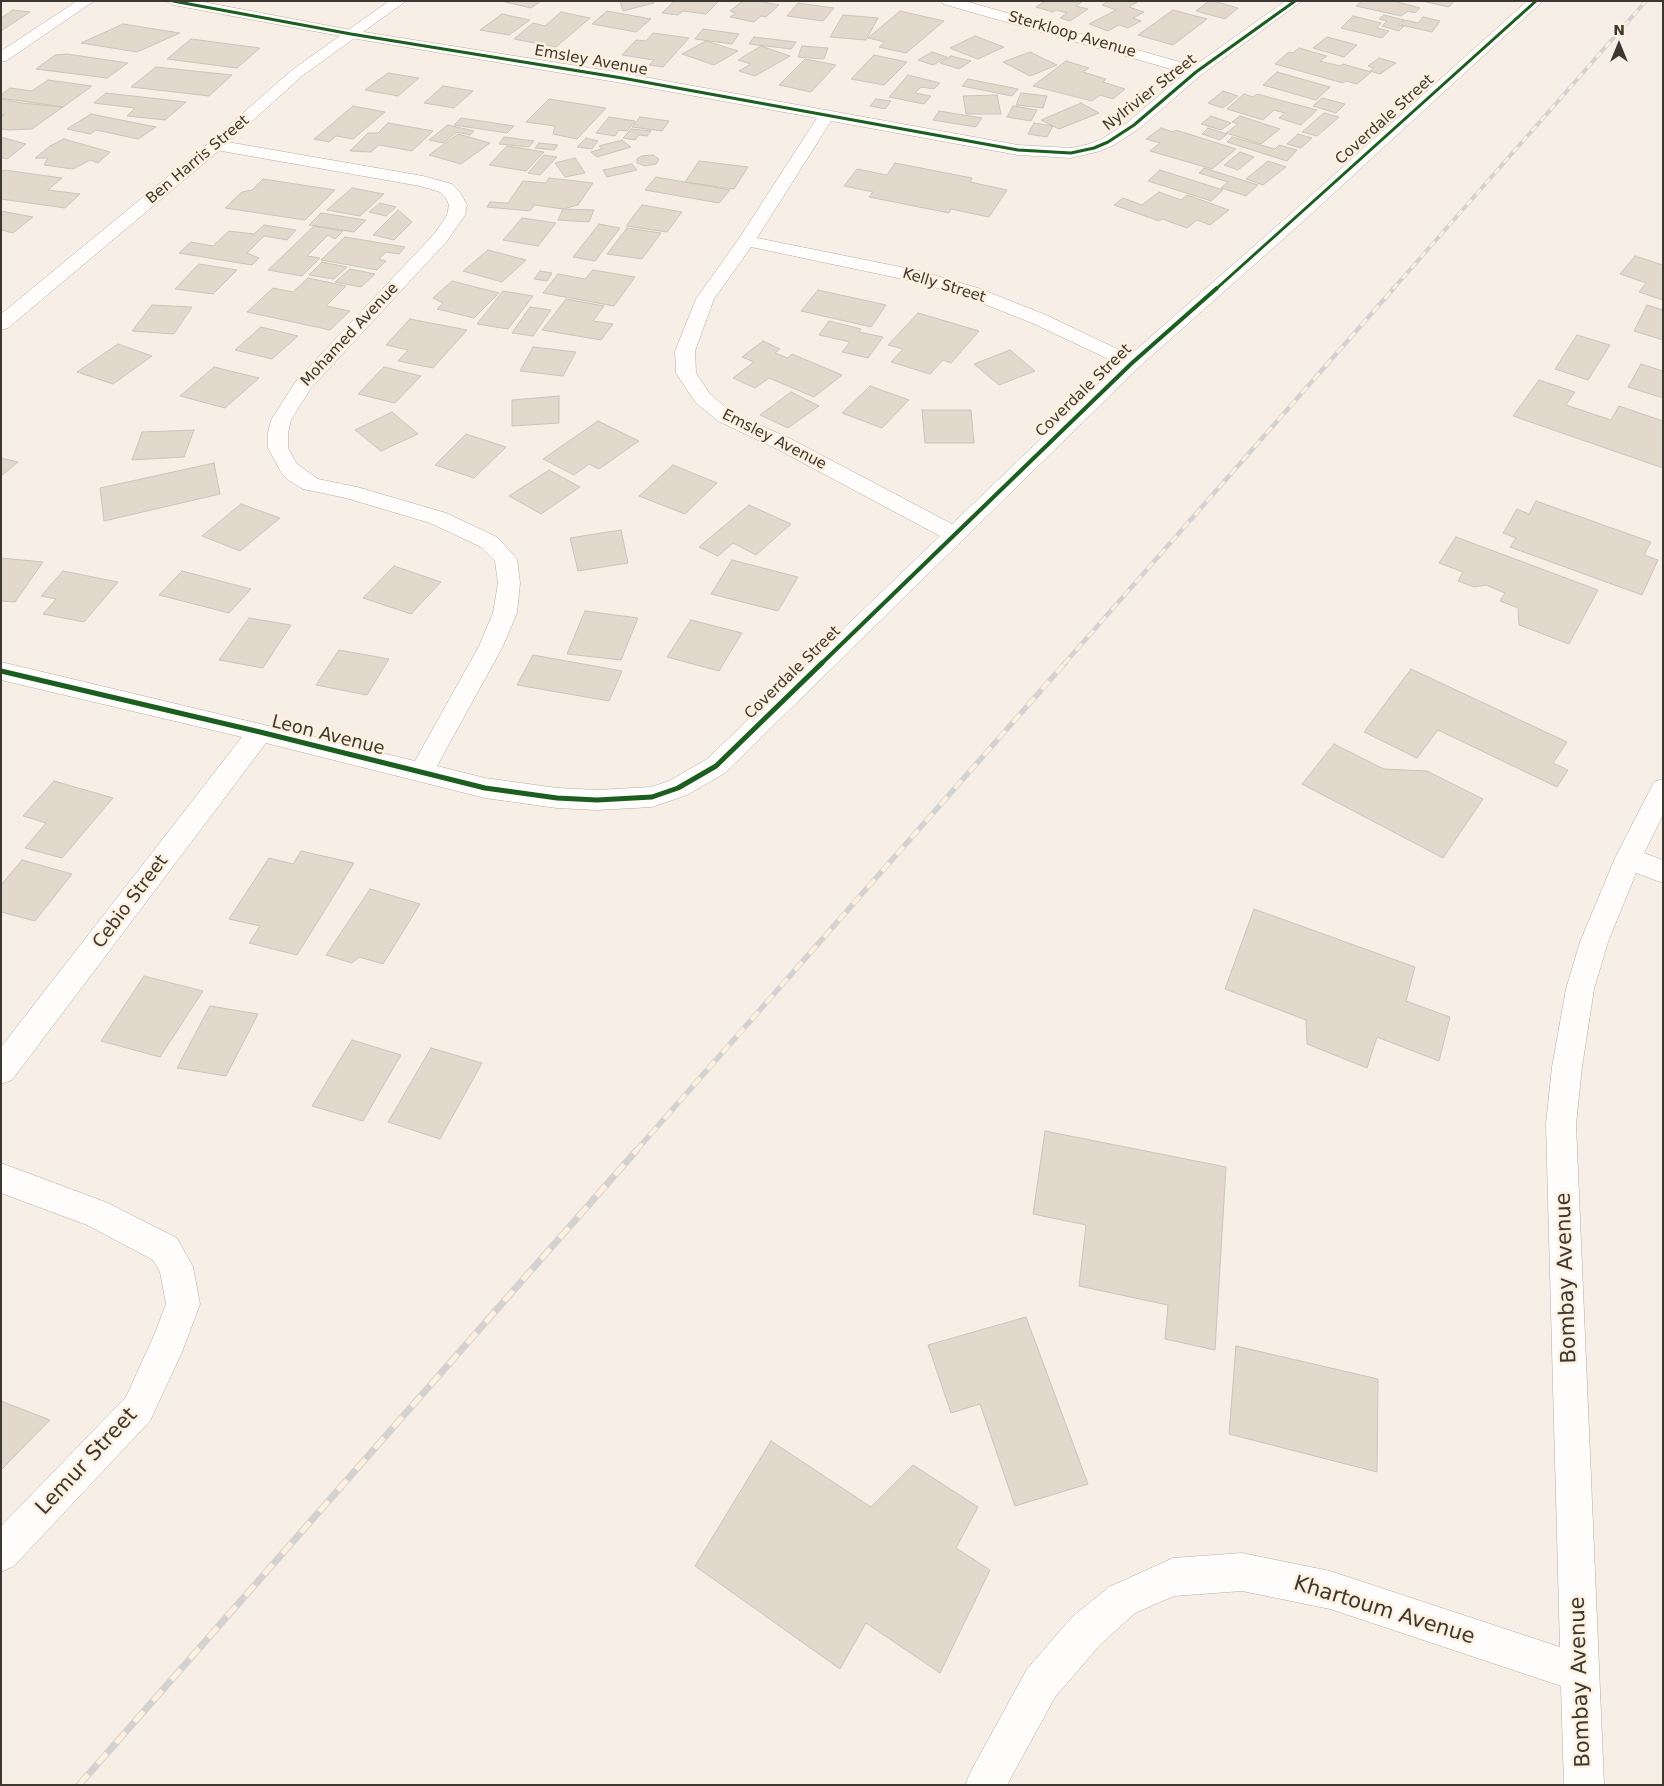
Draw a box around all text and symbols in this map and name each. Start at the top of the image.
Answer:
street label: Sterkloop Avenue [1006,8,1138,62]
north arrow [1594,20,1644,70]
text: N [1613,22,1625,38]
street label: Emsley Avenue [533,42,649,80]
street label: Nylrivier Street [1100,51,1200,135]
street label: Coverdale Street [1332,71,1438,169]
street label: Ben Harris Street [143,112,253,208]
street label: Kelly Street [900,265,988,307]
street label: Mohamed Avenue [297,280,403,390]
street label: Coverdale Street [1032,341,1136,441]
street label: Emsley Avenue [719,406,829,474]
street label: Coverdale Street [741,623,845,723]
street label: Leon Avenue [269,712,387,760]
street label: Cebio Street [89,851,173,953]
street label: Bombay Avenue [1551,1192,1583,1364]
street label: Lemur Street [31,1403,143,1521]
street label: Khartoum Avenue [1290,1571,1478,1651]
street label: Bombay Avenue [1565,1596,1597,1768]

